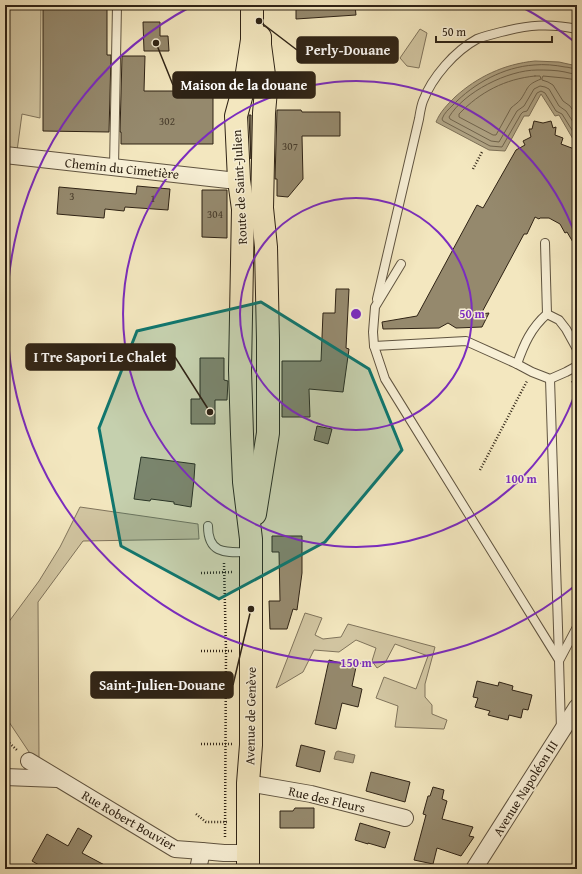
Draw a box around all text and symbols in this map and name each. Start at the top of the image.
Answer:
scale bar [436,18,552,44]
text: 50 m [442,23,466,40]
callout: Perly-Douane [297,37,398,63]
text: Perly-Douane [306,40,391,60]
callout: Maison de la douane [173,72,315,98]
text: Maison de la douane [181,75,308,95]
house number: 302 [159,113,175,129]
street label: Route de Saint-Julien [227,128,252,245]
house number: 307 [282,138,298,154]
street label: Chemin du Cimetière [64,153,180,184]
house number: 3 [69,188,75,204]
house number: 1 [150,190,156,206]
house number: 304 [207,206,223,222]
text: 50 m [459,305,485,322]
centre of rings [349,307,363,321]
callout: I Tre Sapori Le Chalet [26,344,175,370]
text: I Tre Sapori Le Chalet [33,347,167,367]
text: 100 m [505,470,538,487]
text: 150 m [340,654,373,671]
street label: Avenue de Genève [240,667,261,765]
callout: Saint-Julien-Douane [91,672,233,698]
text: Saint-Julien-Douane [99,675,225,695]
street label: Avenue Napoléon III [488,737,563,840]
street label: Rue des Fleurs [287,781,367,818]
street label: Rue Robert Bouvier [78,786,180,855]

